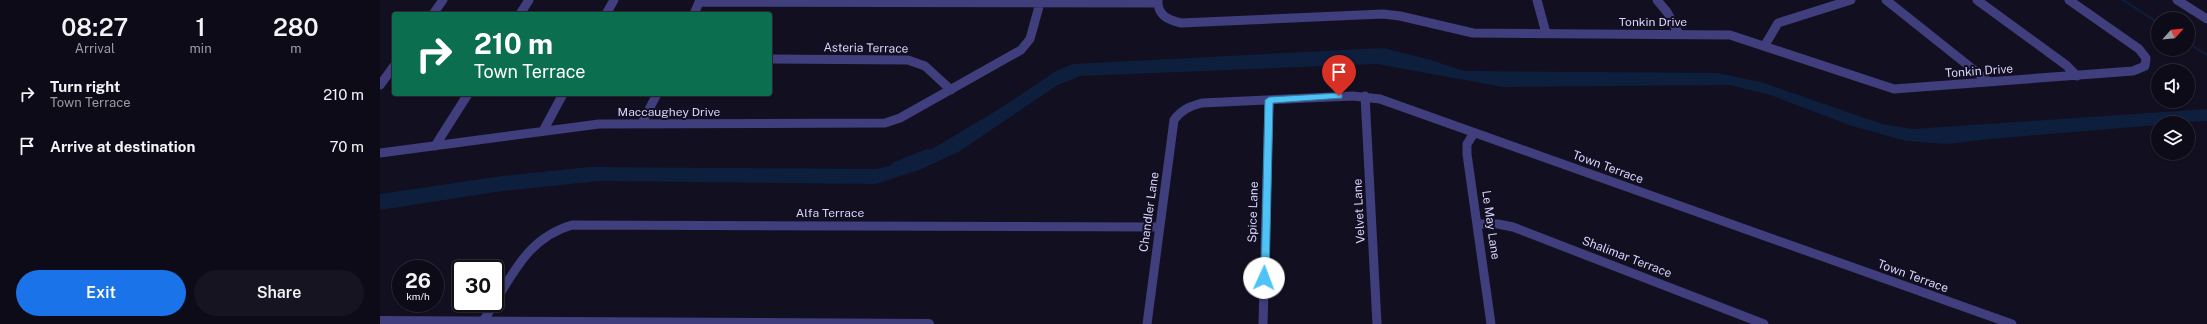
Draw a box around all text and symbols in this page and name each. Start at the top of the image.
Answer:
north arrow [2151,12,2195,56]
map controls [2151,12,2195,160]
text: 08:27 [61,13,128,41]
text: 1 [196,13,206,41]
text: 280 [273,13,319,41]
street label: Tonkin Drive [1619,15,1687,29]
text: 210 m [474,27,553,60]
icon: right [408,28,460,80]
street label: Asteria Terrace [823,40,909,56]
text: Arrival [75,41,115,56]
text: min [190,41,212,56]
text: m [290,41,301,56]
pin [1322,55,1356,96]
text: Town Terrace [474,61,586,82]
icon: arrive [1328,61,1350,83]
street label: Tonkin Drive [1944,62,2014,80]
button: sound [2151,64,2195,108]
text: Turn right [50,78,120,95]
icon: right [16,83,38,105]
text: 210 m [323,86,364,103]
text: Town Terrace [50,95,131,110]
street label: Maccaughey Drive [618,105,721,119]
button: layers [2151,116,2195,160]
icon: arrive [16,135,38,157]
text: Arrive at destination [50,138,195,155]
text: 70 m [329,138,364,155]
street label: Town Terrace [1571,148,1646,186]
street label: Chandler Lane [1136,171,1162,253]
street label: Velvet Lane [1350,178,1368,244]
street label: Spice Lane [1245,181,1261,243]
street label: Le May Lane [1479,189,1503,261]
street label: Alfa Terrace [796,206,864,220]
street label: Shalimar Terrace [1580,233,1674,281]
position arrow [1243,257,1285,299]
street label: Town Terrace [1876,257,1951,295]
speed limit sign: 30 [452,260,504,312]
text: 26 [405,269,431,293]
button: Exit [16,270,186,316]
button: Share [194,270,364,316]
text: km/h [406,290,430,302]

